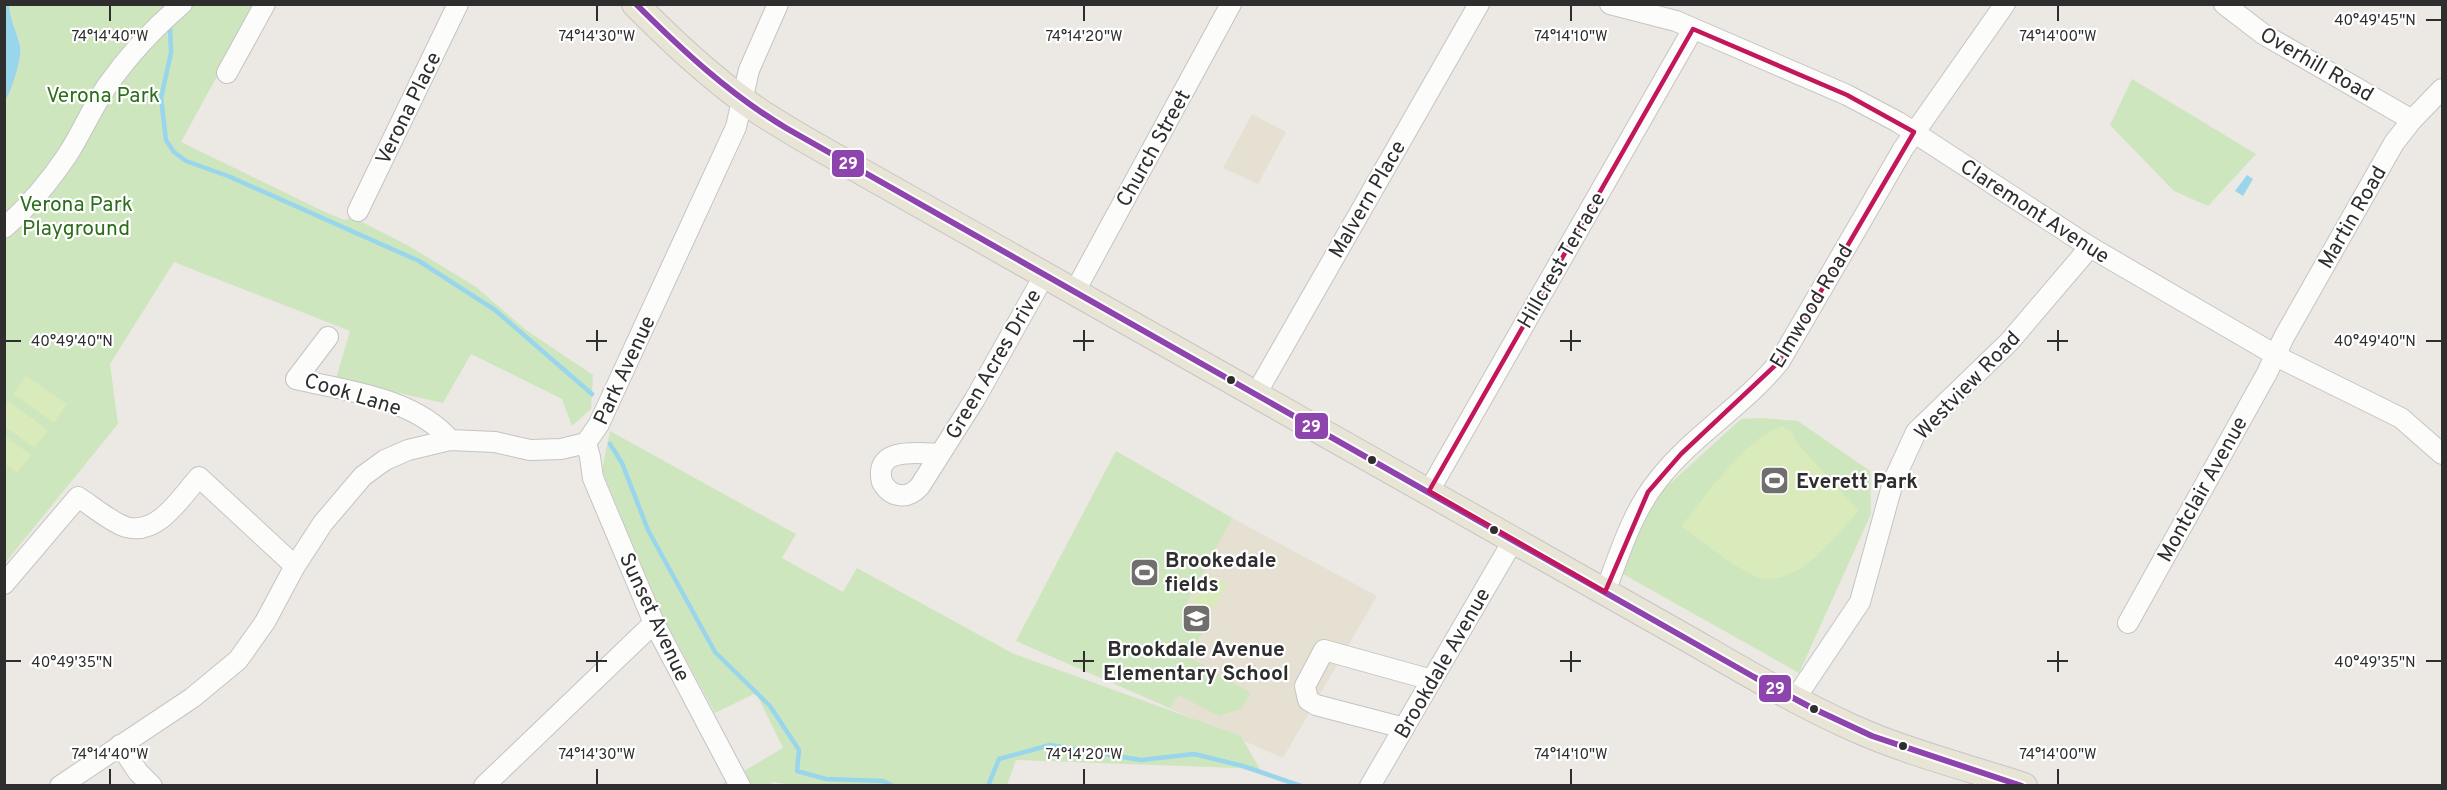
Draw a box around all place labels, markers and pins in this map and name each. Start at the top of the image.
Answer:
unlabelled marker [1225,374,1237,386]
unlabelled marker [1366,454,1378,466]
sports icon: Everett Park [1759,465,1791,497]
place label: Everett Park [1796,469,1918,496]
unlabelled marker [1488,524,1500,536]
place label: Brookedale fields [1165,548,1277,599]
sports icon: Brookedale fields [1128,556,1160,588]
school or university icon: Brookdale Avenue Elementary School [1180,602,1212,634]
place label: Brookdale Avenue Elementary School [1103,637,1289,688]
unlabelled marker [1808,703,1820,715]
unlabelled marker [1897,740,1909,752]

